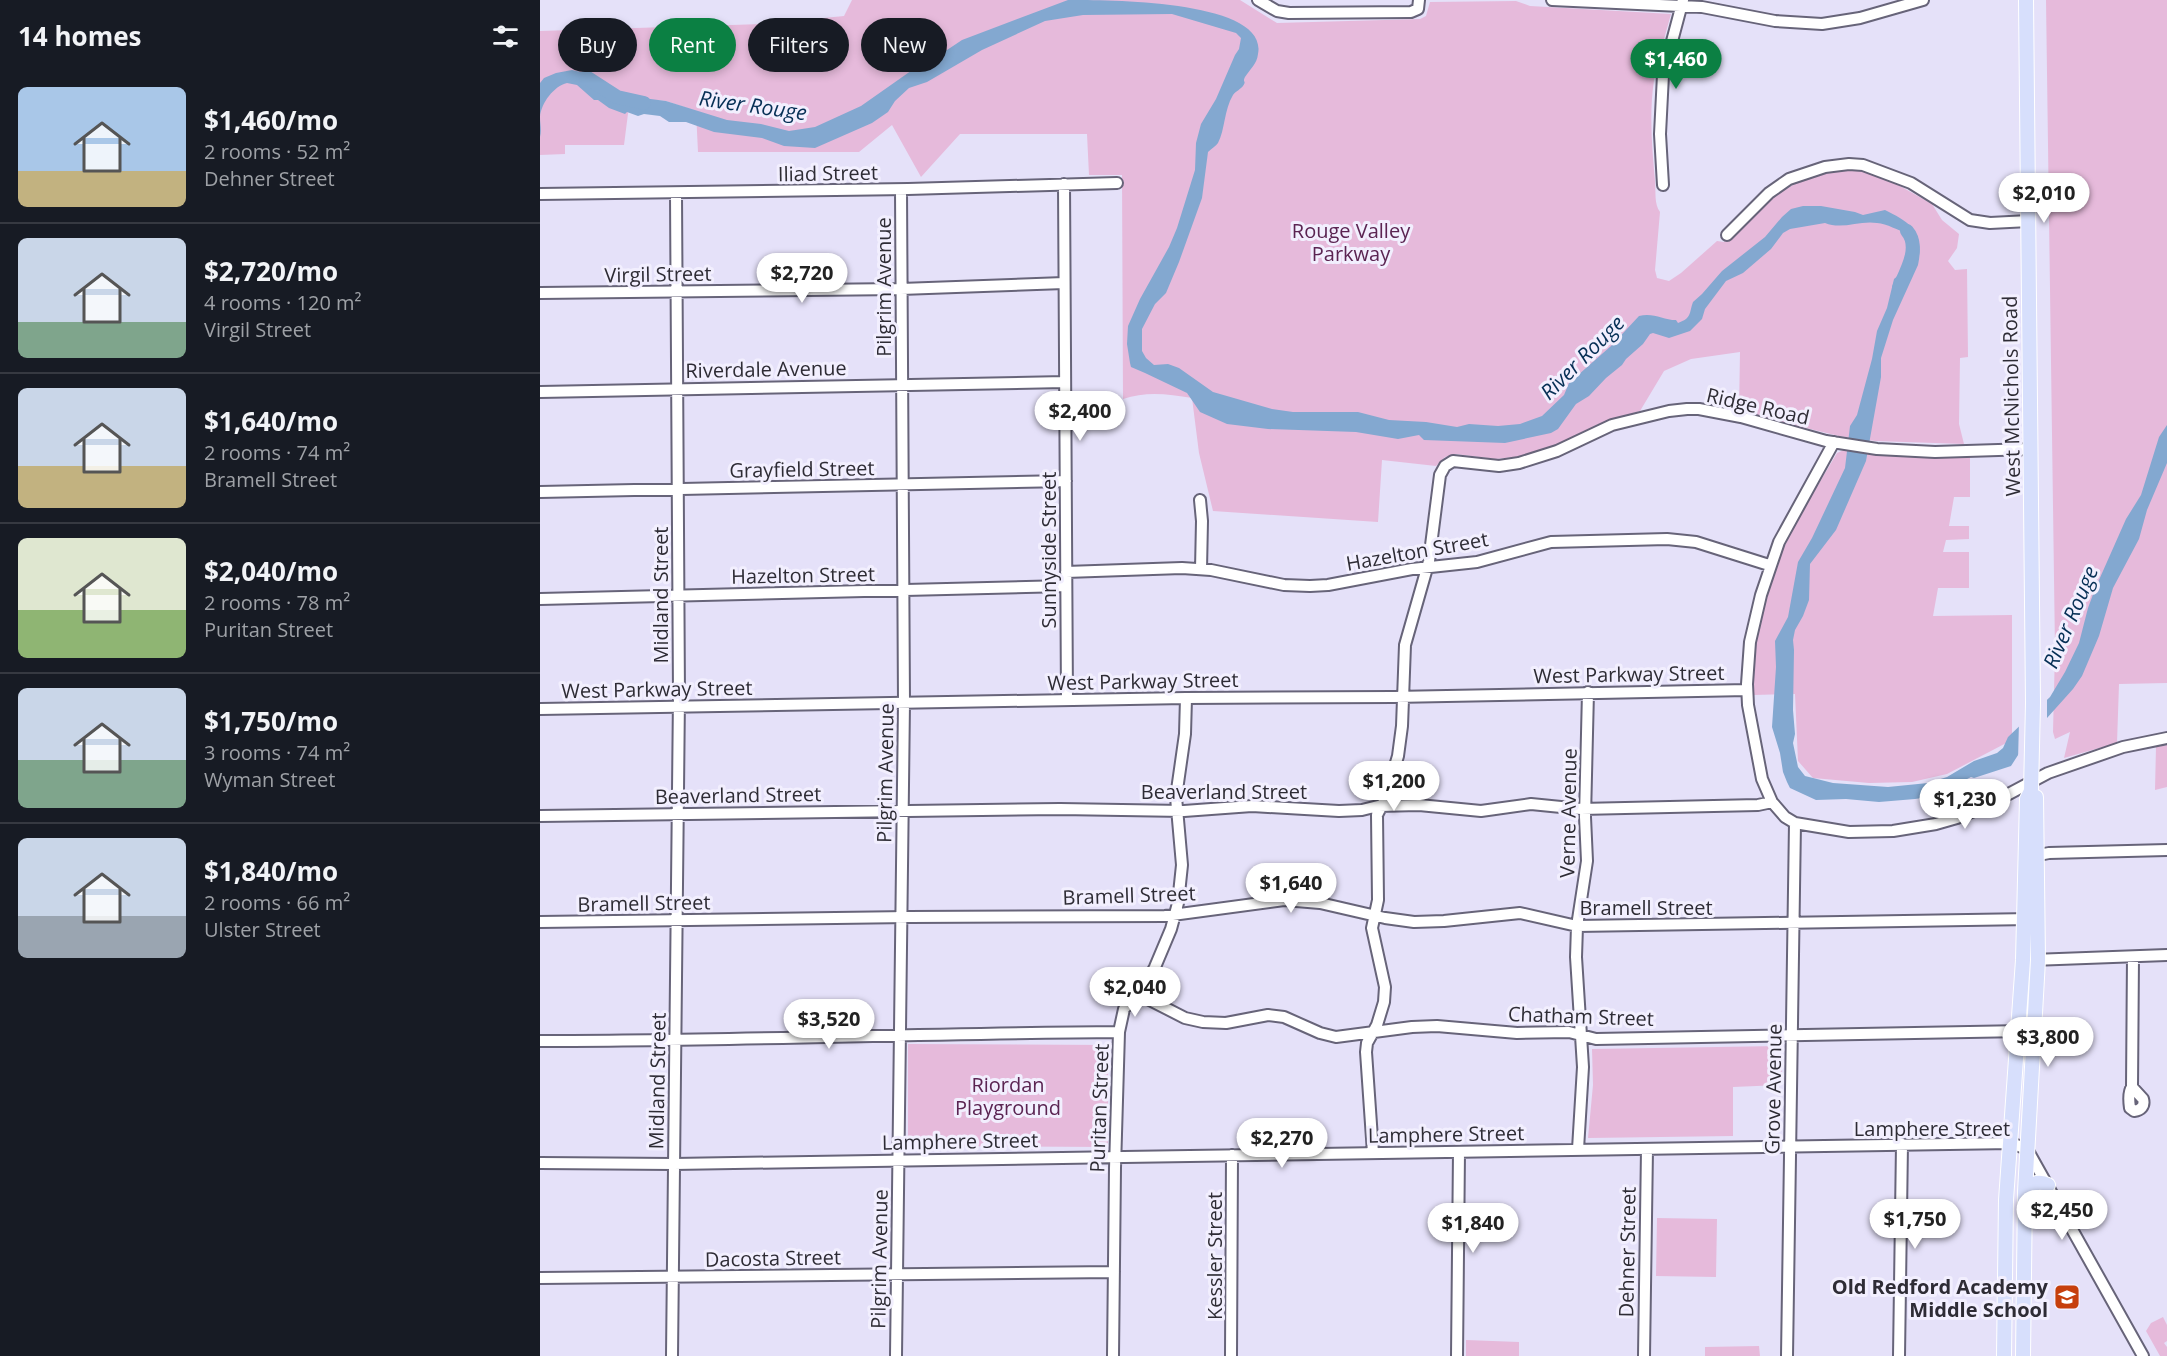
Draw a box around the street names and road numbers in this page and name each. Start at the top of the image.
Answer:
street label: Iliad Street [778,159,878,187]
street label: Pilgrim Avenue [870,217,897,357]
street label: Virgil Street [604,260,712,288]
street label: West McNichols Road [1996,295,2026,497]
street label: Riverdale Avenue [685,354,847,384]
street label: Ridge Road [1704,381,1812,431]
street label: Grayfield Street [729,454,875,484]
street label: Sunnyside Street [1035,472,1062,628]
street label: Hazelton Street [1344,525,1490,577]
street label: Midland Street [647,527,674,664]
street label: Hazelton Street [731,560,875,590]
street label: West Parkway Street [1533,659,1725,689]
street label: West Parkway Street [1047,666,1239,696]
street label: West Parkway Street [561,674,753,704]
street label: Pilgrim Avenue [870,703,900,843]
street label: Verne Avenue [1553,748,1583,878]
street label: Beaverland Street [1141,778,1307,805]
street label: Beaverland Street [655,780,821,810]
street label: Bramell Street [1062,879,1196,911]
street label: Bramell Street [577,888,711,918]
street label: Bramell Street [1579,894,1713,921]
street label: Chatham Street [1508,1000,1654,1032]
street label: Midland Street [642,1012,672,1150]
street label: Grove Avenue [1758,1023,1788,1155]
street label: Puritan Street [1083,1043,1115,1173]
street label: Lamphere Street [1854,1115,2010,1142]
street label: Lamphere Street [1368,1119,1524,1149]
street label: Lamphere Street [882,1126,1038,1156]
street label: Dehner Street [1612,1186,1642,1318]
street label: Pilgrim Avenue [864,1189,894,1329]
street label: Kessler Street [1201,1192,1228,1320]
street label: Dacosta Street [705,1243,841,1273]

